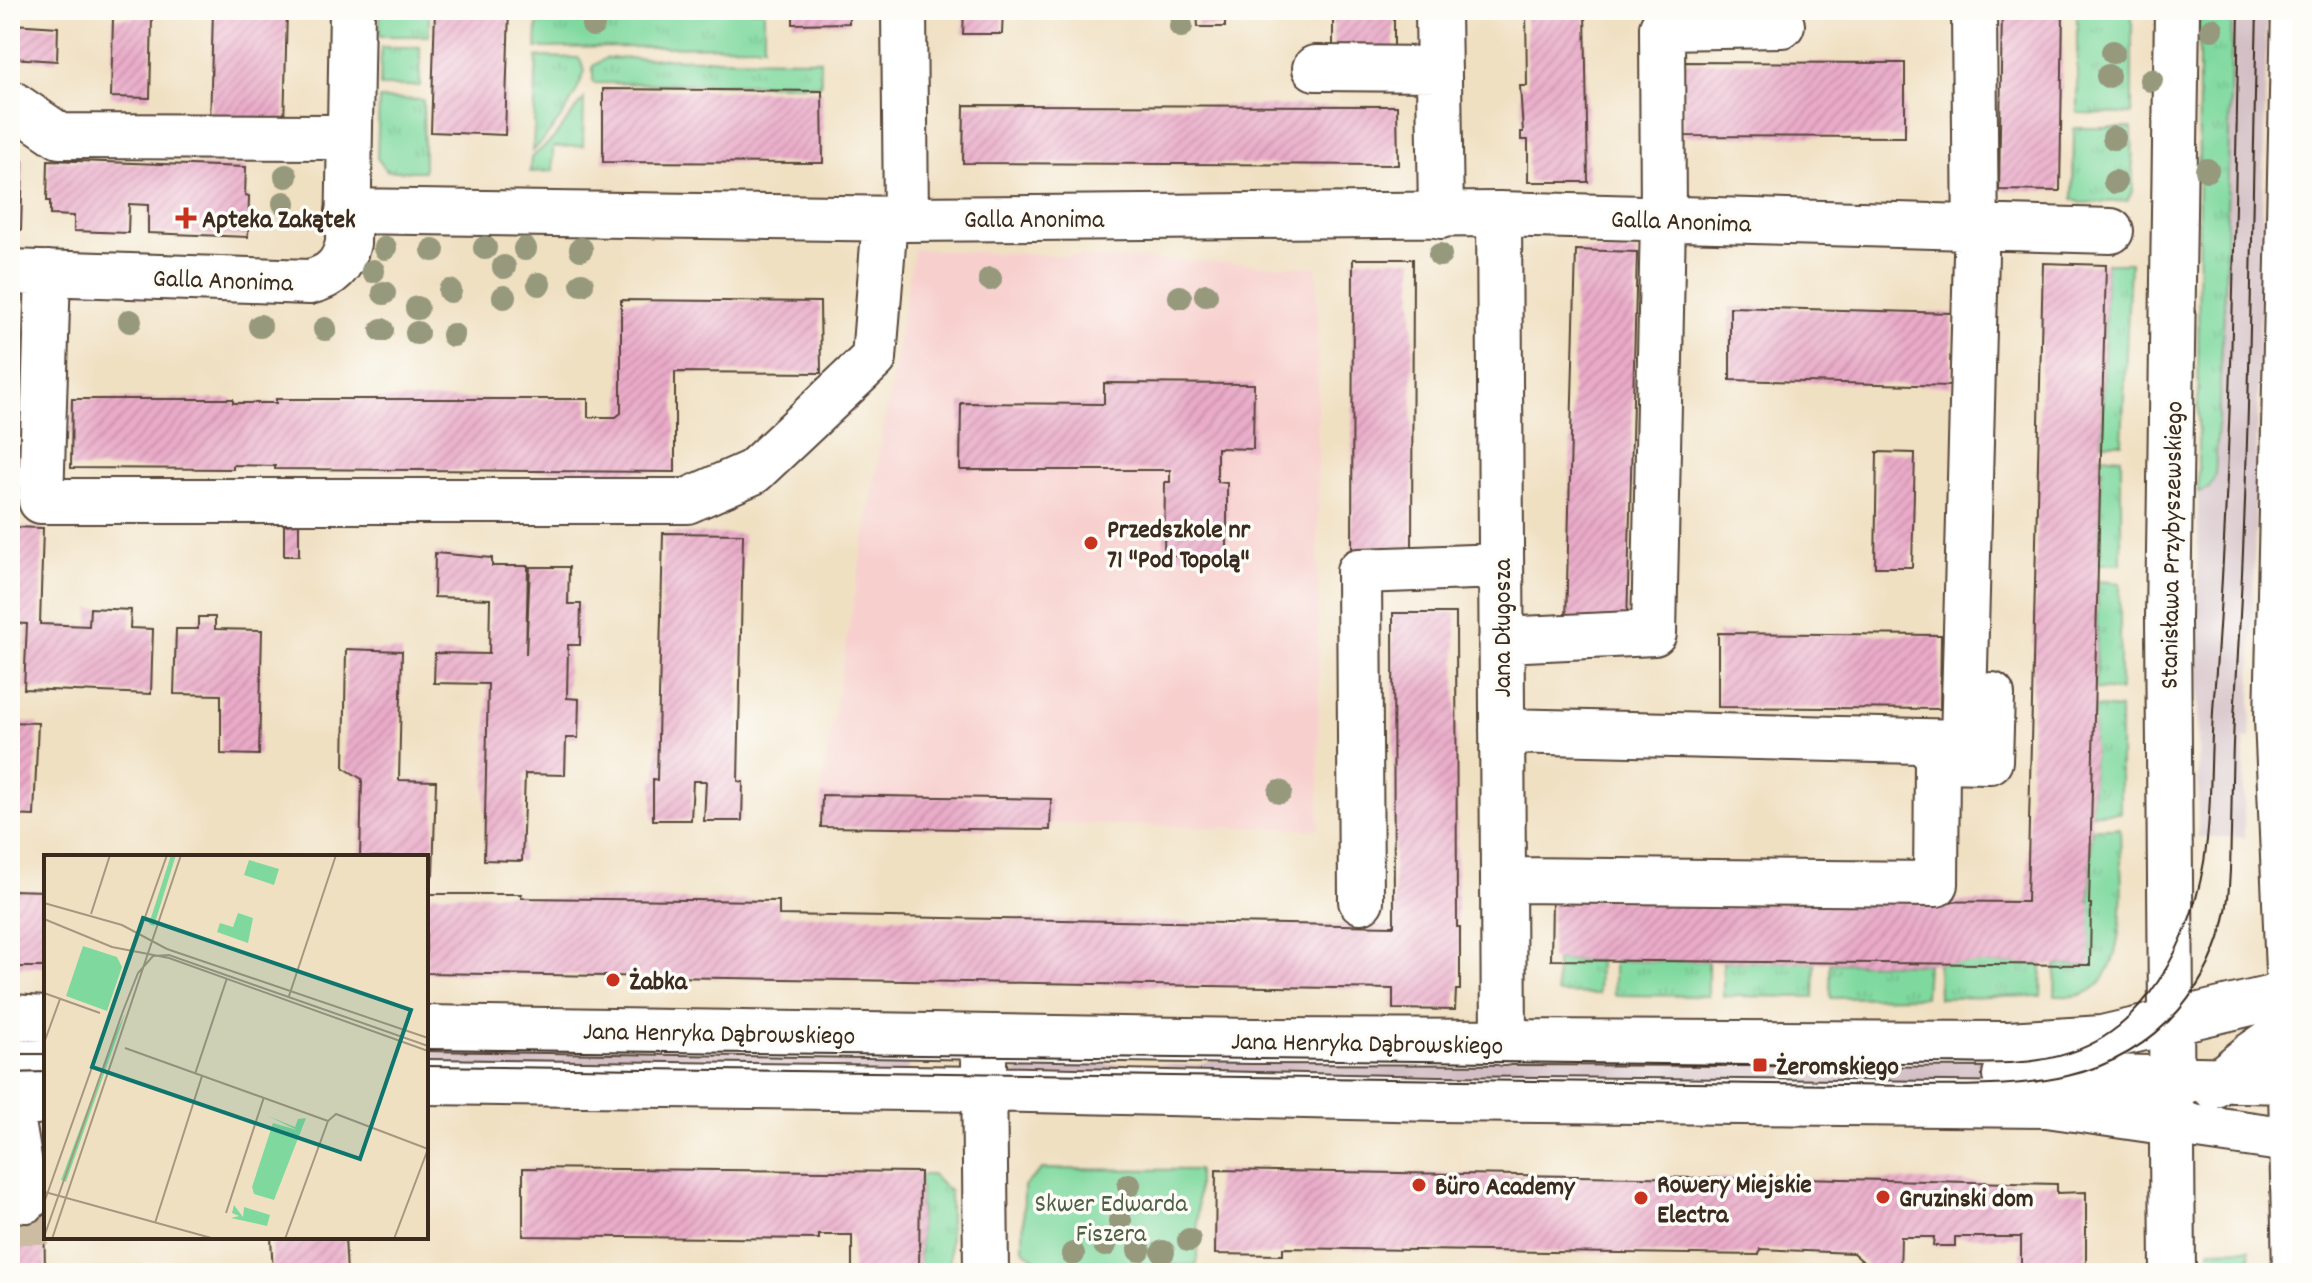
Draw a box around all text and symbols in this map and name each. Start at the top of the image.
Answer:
place label: Apteka Zakątek [202,203,356,240]
street label: Galla Anonima [964,203,1105,240]
street label: Galla Anonima [1610,203,1753,244]
marker: Apteka Zakątek [177,209,195,227]
street label: Galla Anonima [152,262,295,303]
street label: Stanisława Przybyszewskiego [2152,401,2195,689]
place label: Przedszkole nr 71 "Pod Topolą" [1107,513,1251,580]
marker: Przedszkole nr 71 "Pod Topolą" [1082,534,1100,552]
street label: Jana Długosza [1486,558,1523,698]
inset map [44,855,428,1239]
place label: Żabka [629,965,688,1002]
marker: Żabka [604,971,622,989]
street label: Jana Henryka Dąbrowskiego [582,1015,855,1056]
street label: Jana Henryka Dąbrowskiego [1230,1025,1503,1066]
place label: Żeromskiego [1776,1050,1899,1087]
marker: Żeromskiego [1751,1056,1769,1074]
place label: Rowery Miejskie Electra [1657,1168,1812,1235]
place label: Büro Academy [1435,1170,1576,1207]
marker: Büro Academy [1410,1176,1428,1194]
place label: Gruzinski dom [1899,1182,2034,1219]
park label: Skwer Edwarda Fiszera [1035,1187,1188,1254]
marker: Gruzinski dom [1874,1188,1892,1206]
marker: Rowery Miejskie Electra [1632,1189,1650,1207]

